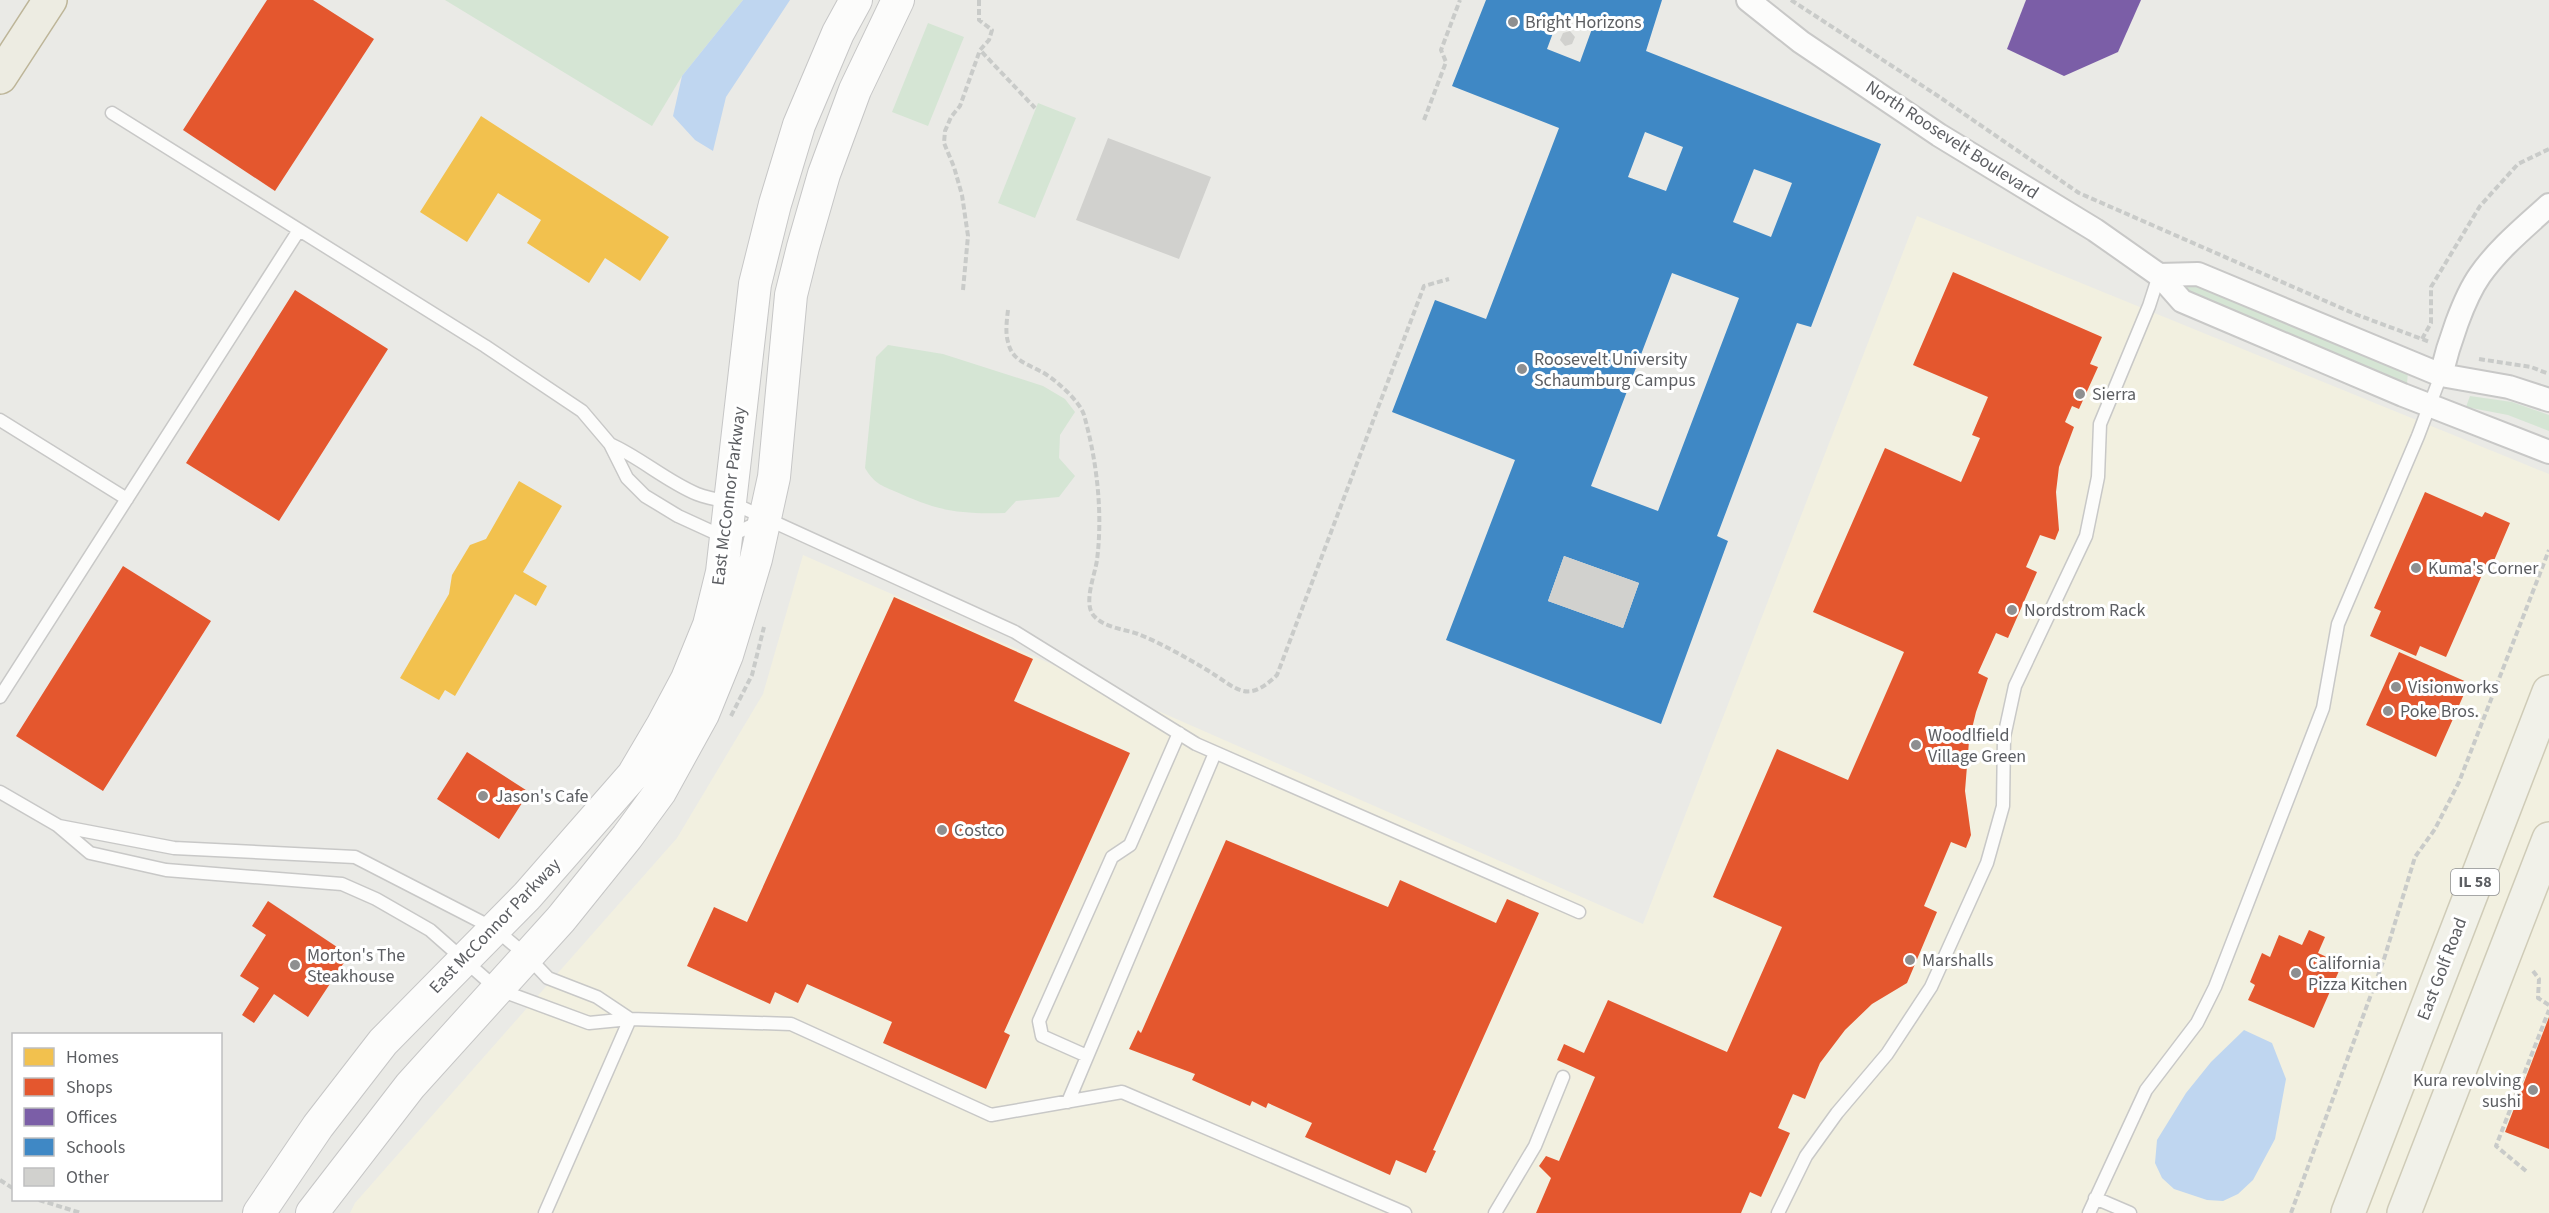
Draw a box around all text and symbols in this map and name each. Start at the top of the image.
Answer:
place label: Bright Horizons [1525,10,1642,35]
marker: Bright Horizons [1506,15,1520,29]
street label: North Roosevelt Boulevard [1861,75,2043,205]
place label: Roosevelt University Schaumburg Campus [1534,347,1695,393]
marker: Roosevelt University Schaumburg Campus [1515,362,1529,376]
place label: Sierra [2092,382,2136,407]
marker: Sierra [2073,387,2087,401]
street label: East McConnor Parkway [706,405,752,587]
place label: Kuma's Corner [2428,556,2539,581]
marker: Kuma's Corner [2409,561,2423,575]
place label: Nordstrom Rack [2024,598,2146,623]
marker: Nordstrom Rack [2005,603,2019,617]
place label: Visionworks [2408,675,2499,700]
marker: Visionworks [2389,680,2403,694]
place label: Poke Bros. [2400,699,2479,724]
marker: Poke Bros. [2381,704,2395,718]
place label: Woodlfield Village Green [1928,723,2026,769]
marker: Woodlfield Village Green [1909,738,1923,752]
place label: Jason's Cafe [495,784,589,809]
marker: Jason's Cafe [476,789,490,803]
place label: Costco [954,818,1005,843]
marker: Costco [935,823,949,837]
street label: East McConnor Parkway [424,852,567,999]
road number: IL 58 [2451,869,2499,895]
street label: East Golf Road [2411,914,2473,1024]
place label: Morton's The Steakhouse [307,943,405,989]
place label: Marshalls [1922,948,1993,973]
place label: California Pizza Kitchen [2308,951,2408,997]
marker: Marshalls [1903,953,1917,967]
marker: Morton's The Steakhouse [288,958,302,972]
marker: California Pizza Kitchen [2289,966,2303,980]
legend [12,1033,222,1201]
text: Homes [66,1045,119,1070]
place label: Kura revolving sushi [2413,1068,2521,1114]
text: Shops [66,1075,113,1100]
marker: Kura revolving sushi [2526,1083,2540,1097]
text: Offices [66,1105,117,1130]
text: Schools [66,1135,125,1160]
text: Other [66,1165,110,1190]

